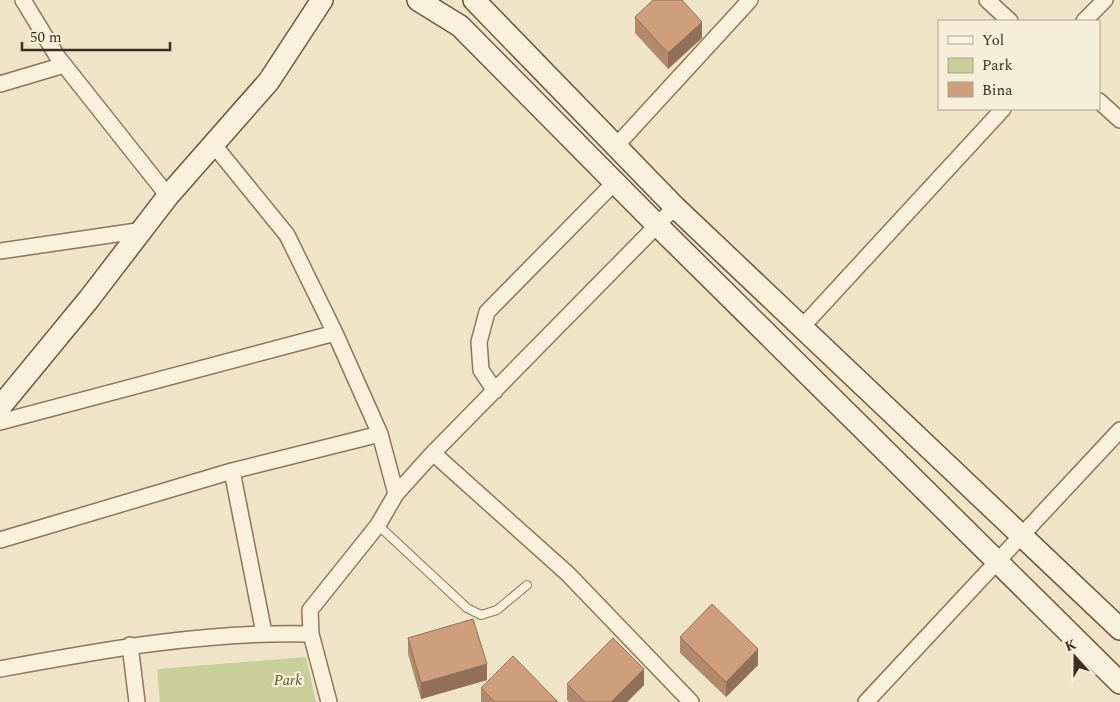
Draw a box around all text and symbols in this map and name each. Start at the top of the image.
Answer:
scale bar [22,20,170,52]
legend [938,20,1100,110]
text: 50 m [30,26,62,49]
text: Yol [982,29,1004,52]
text: Park [982,54,1013,77]
text: Bina [982,79,1013,102]
north arrow [1050,632,1100,682]
text: K [1062,634,1079,657]
park label: Park [274,669,302,692]

